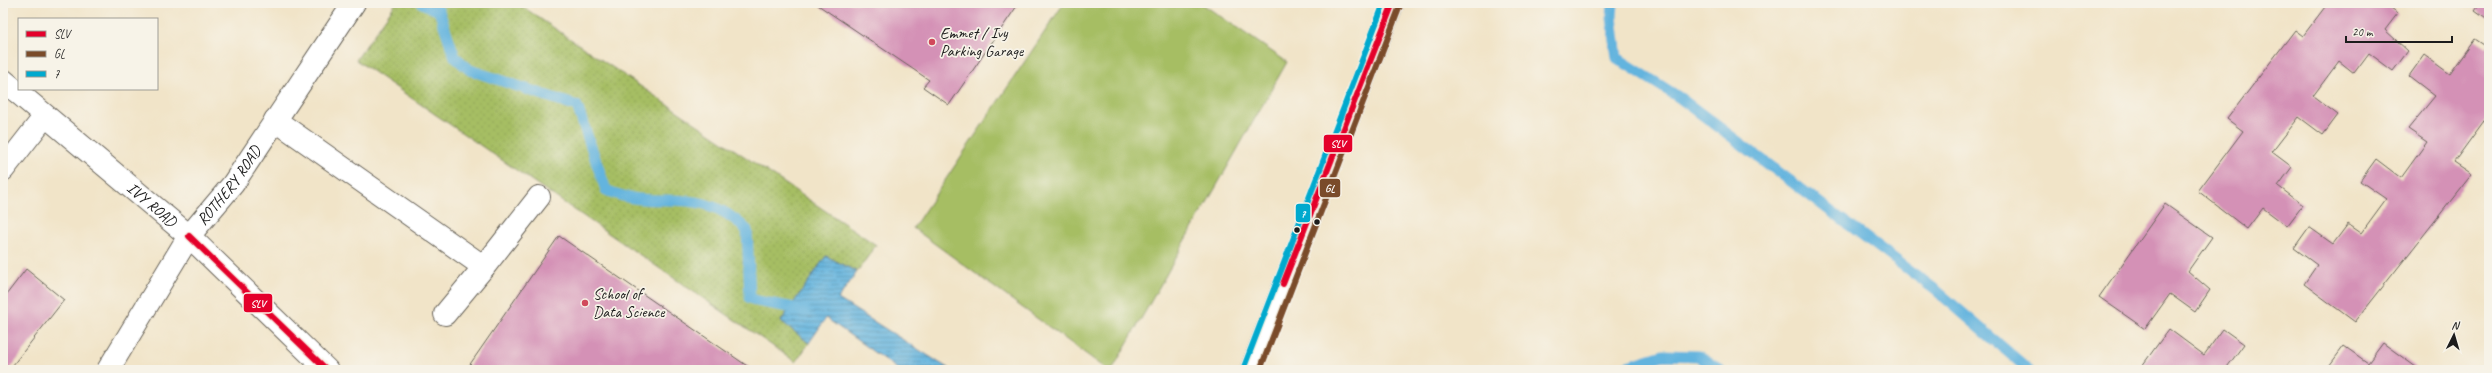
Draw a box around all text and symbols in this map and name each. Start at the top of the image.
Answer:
legend [18,18,158,90]
scale bar [2346,18,2452,44]
place label: Emmet / Ivy Parking Garage [940,23,1025,61]
text: 20 m [2352,24,2374,40]
text: SLV [54,26,72,42]
marker: Emmet / Ivy Parking Garage [927,37,937,47]
text: GL [54,46,66,62]
text: 7 [54,66,60,82]
line badge: SLV [1323,134,1353,153]
text: SLV [1331,136,1348,150]
street label: ROTHERY ROAD [192,141,266,229]
street label: IVY ROAD [123,178,182,232]
line badge: GL [1319,178,1341,198]
text: GL [1325,181,1335,195]
line badge: 7 [1295,203,1311,223]
text: 7 [1301,206,1307,220]
unlabelled marker [1312,217,1322,227]
unlabelled marker [1292,225,1302,235]
place label: School of Data Science [593,284,666,322]
line badge: SLV [243,293,273,313]
text: SLV [251,296,268,310]
marker: School of Data Science [580,298,590,308]
north arrow [2434,315,2474,355]
text: N [2451,318,2461,332]

